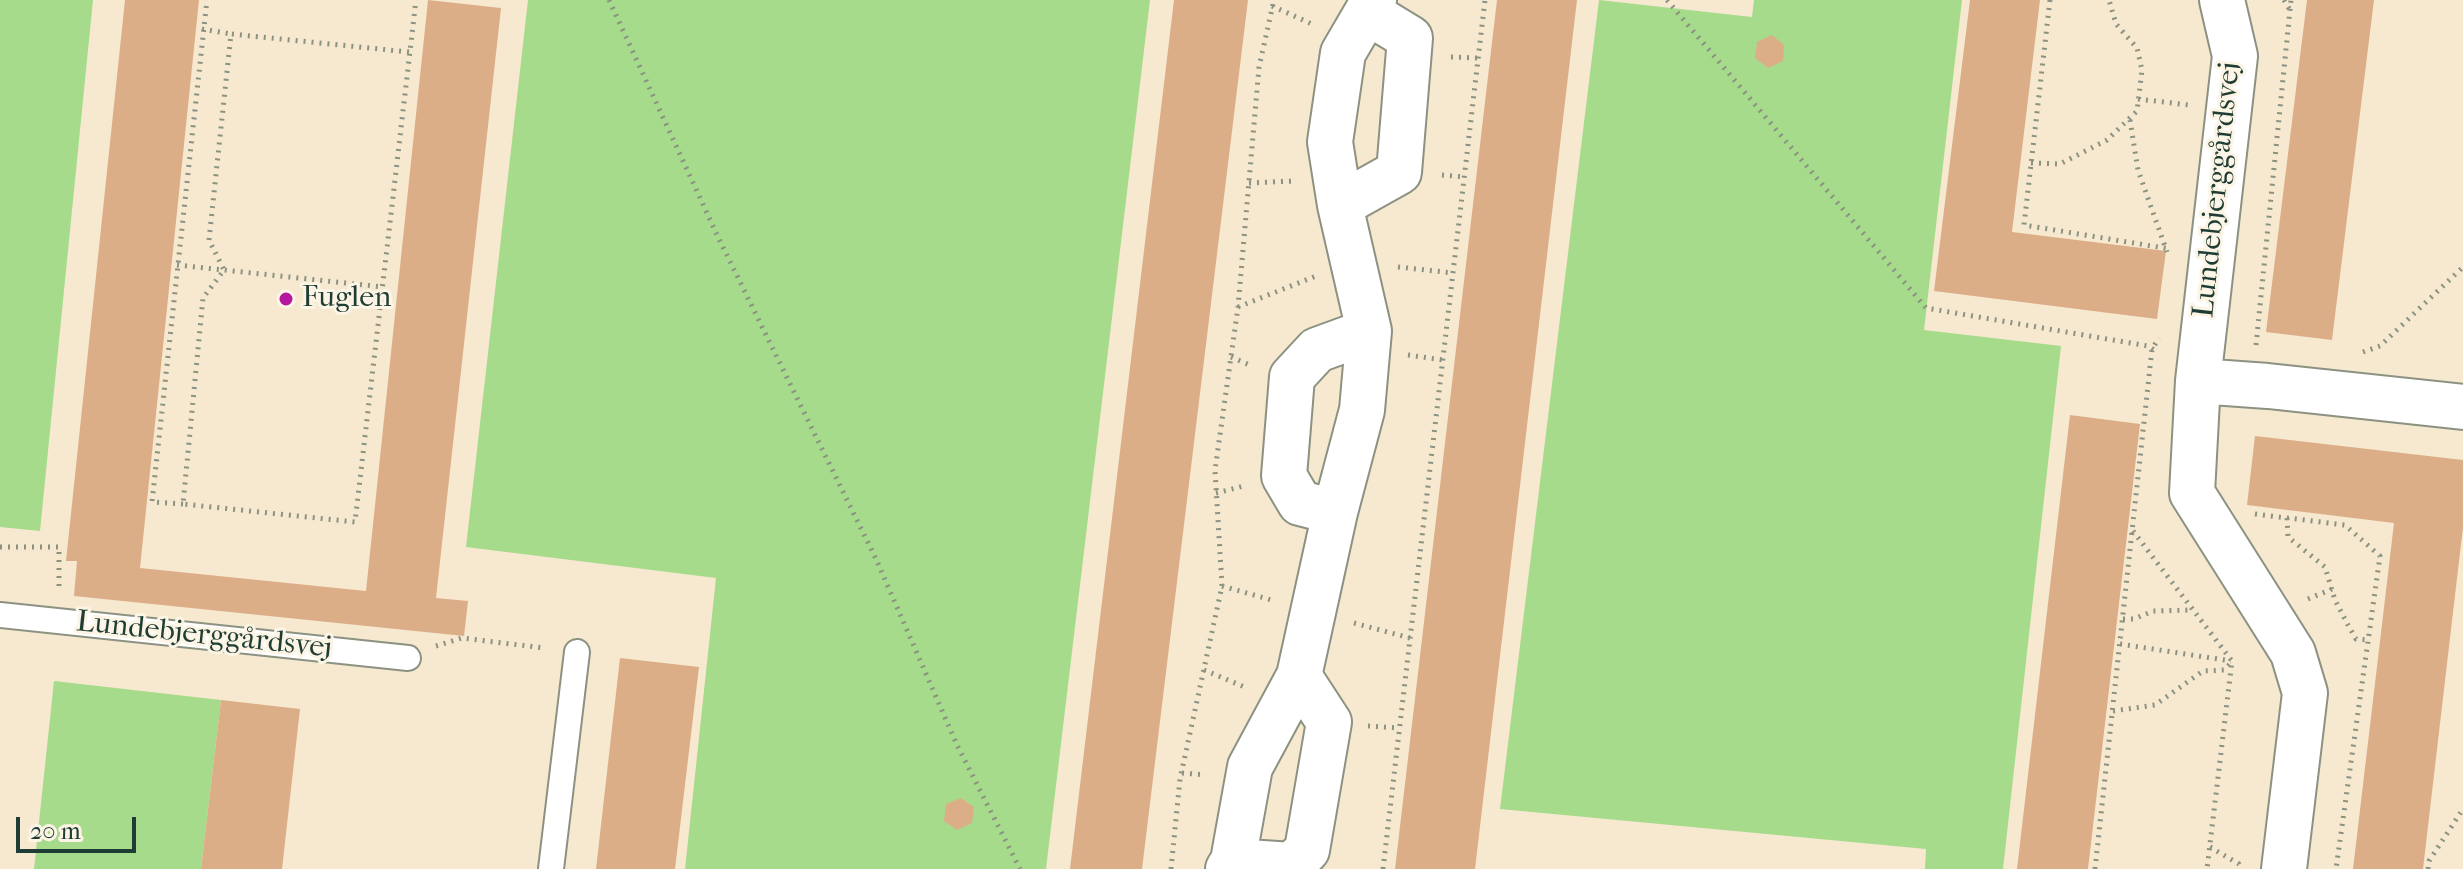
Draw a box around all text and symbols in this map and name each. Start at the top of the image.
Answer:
street label: Lundebjerggårdsvej [2187,60,2249,320]
place label: Fuglen [302,281,391,317]
marker: Fuglen [277,290,295,308]
street label: Lundebjerggårdsvej [74,605,334,667]
scale bar [20,801,140,851]
text: 20 m [30,817,81,845]

